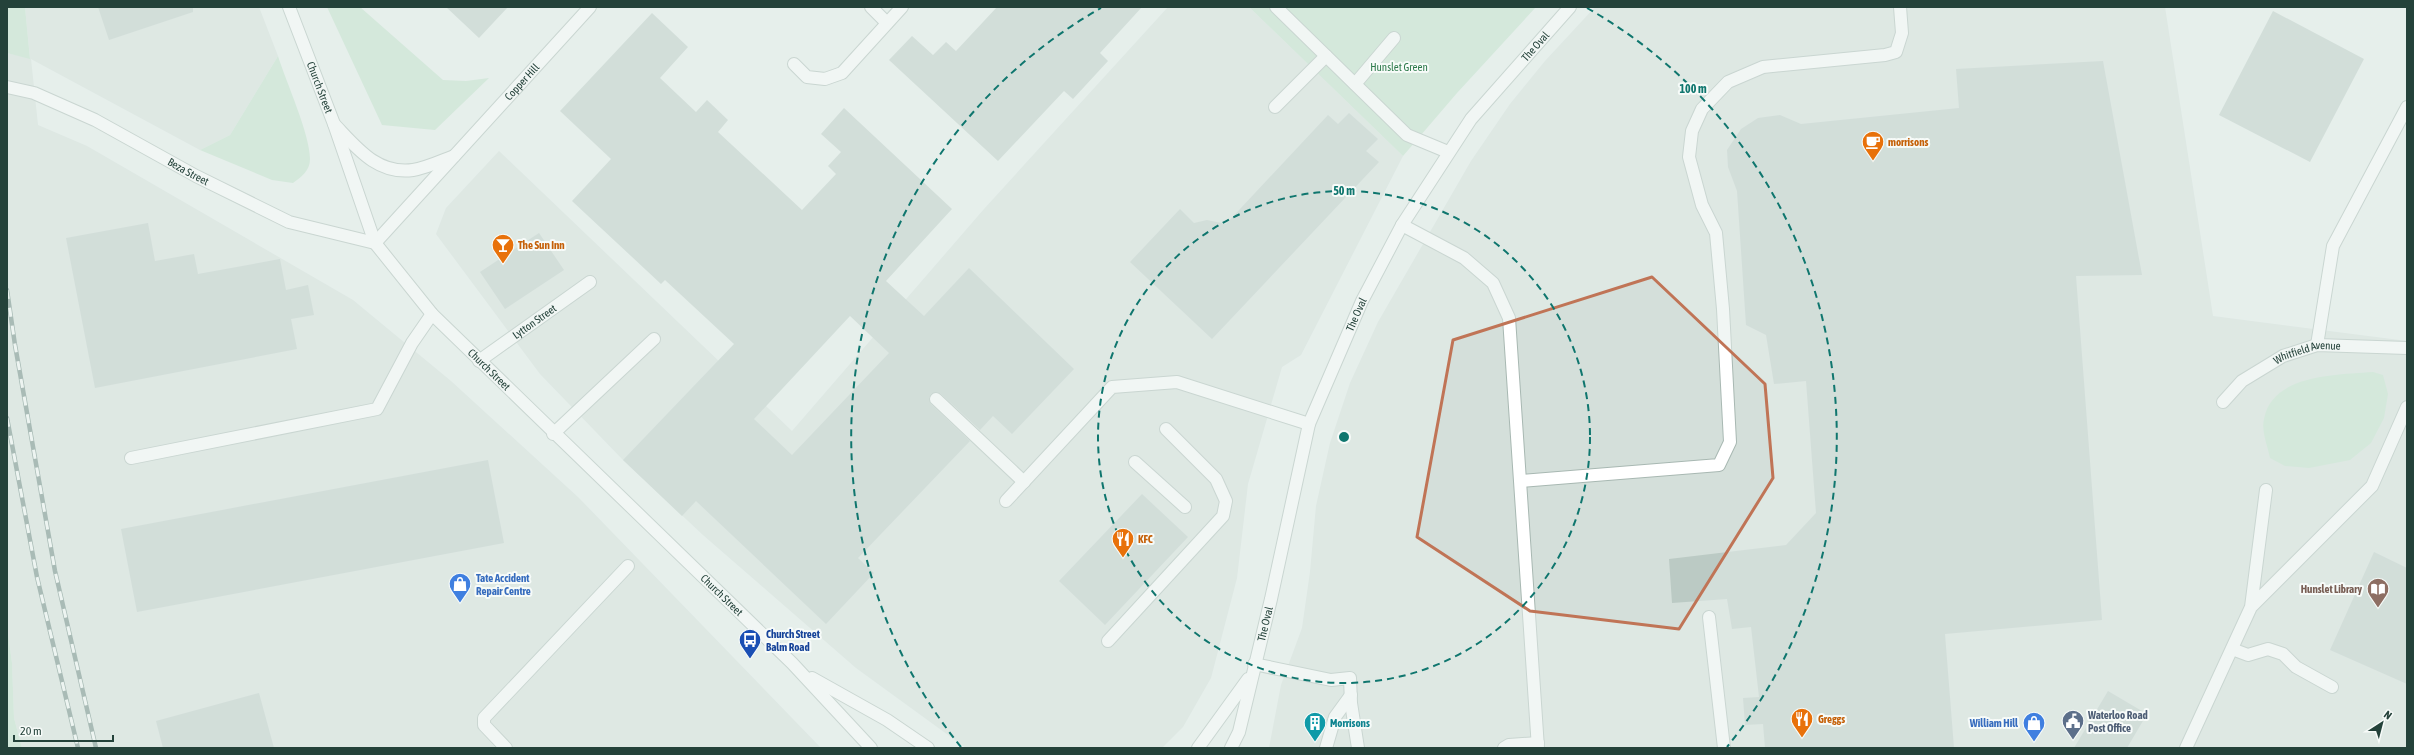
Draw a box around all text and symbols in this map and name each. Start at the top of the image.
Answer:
street label: The Oval [1519,29,1551,64]
street label: Church Street [305,60,335,115]
street label: Copper Hill [502,61,541,103]
park label: Hunslet Green [1370,61,1428,73]
text: 100 m [1679,82,1707,96]
cafe icon: morrisons [1860,129,1886,162]
place label: morrisons [1888,136,1928,148]
street label: Beza Street [166,156,211,187]
text: 50 m [1333,184,1355,198]
bar icon: The Sun Inn [490,232,516,265]
place label: The Sun Inn [518,239,565,251]
street label: The Oval [1344,295,1369,333]
street label: Lytton Street [510,302,559,341]
street label: Whitfield Avenue [2271,339,2341,366]
street label: Church Street [466,346,513,393]
centre of rings [1337,430,1351,444]
restaurant icon: KFC [1110,526,1136,559]
place label: KFC [1138,533,1153,545]
shop icon: Tate Accident Repair Centre [447,571,473,604]
place label: Tate Accident Repair Centre [476,572,531,597]
street label: Church Street [698,572,745,618]
library icon: Hunslet Library [2365,576,2391,609]
place label: Hunslet Library [2301,583,2362,595]
street label: The Oval [1255,605,1275,643]
bus stop icon: Church Street Balm Road [737,627,763,660]
place label: Church Street Balm Road [766,628,821,653]
north arrow [2362,703,2402,743]
restaurant icon: Greggs [1789,706,1815,739]
public building icon: Waterloo Road Post Office [2060,708,2086,741]
text: N [2382,708,2394,722]
place label: Waterloo Road Post Office [2087,709,2148,734]
building icon: Morrisons [1302,710,1328,743]
shop icon: William Hill [2021,710,2047,743]
place label: Greggs [1818,713,1845,725]
scale bar [14,717,113,743]
place label: Morrisons [1330,717,1370,729]
place label: William Hill [1969,717,2019,729]
text: 20 m [20,724,42,738]

